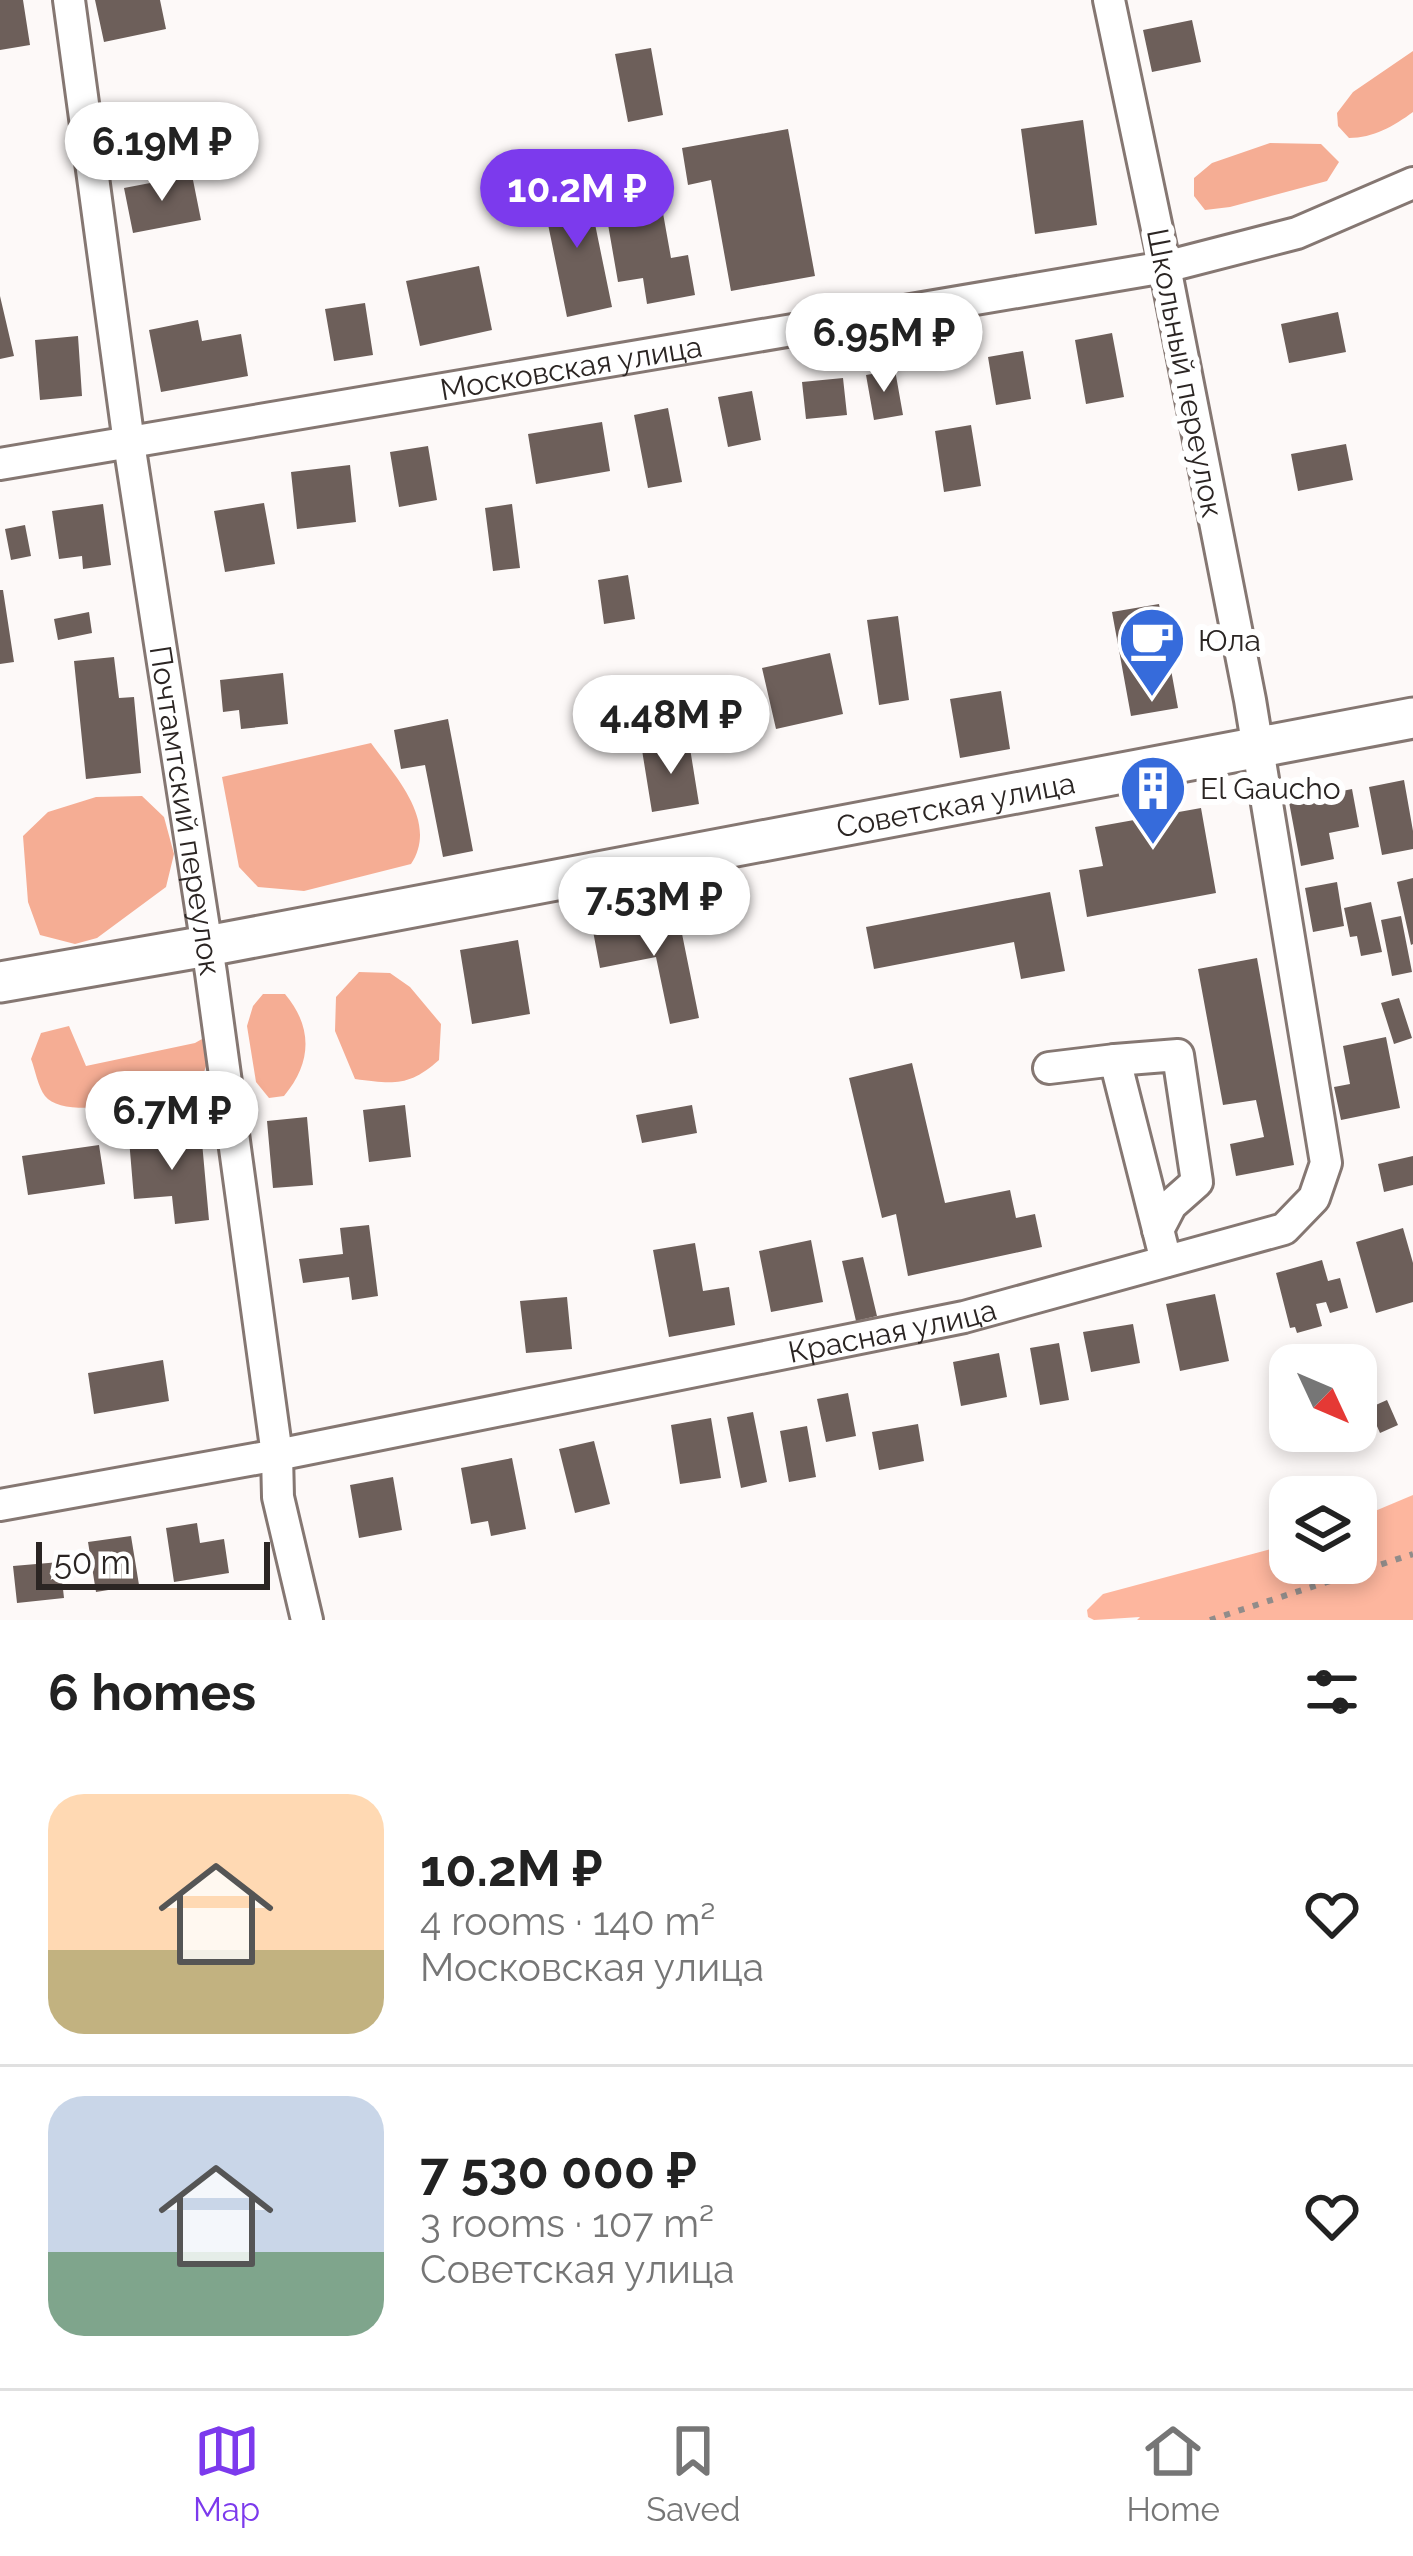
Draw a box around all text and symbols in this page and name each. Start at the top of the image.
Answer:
pin: 6.19M ₽ [51,102,273,204]
text: 6.19M ₽ [92,118,232,164]
pin: 10.2M ₽ [466,149,688,251]
text: 10.2M ₽ [507,165,647,211]
street label: Школьный переулок [1140,226,1230,520]
pin: 6.95M ₽ [773,293,995,395]
text: 6.95M ₽ [813,309,955,355]
street label: Московская улица [437,328,704,407]
cafe icon: Юла [1117,605,1187,699]
place label: Юла [1198,623,1261,658]
street label: Почтамтский переулок [143,643,229,978]
pin: 4.48M ₽ [560,675,782,777]
text: 4.48M ₽ [600,691,742,737]
building icon: El Gaucho [1118,753,1188,847]
street label: Советская улица [833,765,1078,844]
place label: El Gaucho [1200,771,1341,806]
pin: 7.53M ₽ [543,857,765,959]
text: 7.53M ₽ [585,873,723,919]
pin: 6.7M ₽ [74,1071,270,1173]
text: 6.7M ₽ [112,1087,232,1133]
street label: Красная улица [785,1291,1000,1369]
north arrow [1269,1344,1377,1452]
map controls [1269,1344,1377,1584]
button: layers [1269,1476,1377,1584]
scale bar [36,1536,270,1589]
text: 50 m [54,1543,131,1582]
icon: filters [1299,1659,1365,1725]
text: 6 homes [48,1662,256,1722]
text: 10.2M ₽ [420,1838,603,1898]
icon: home [144,1842,288,1986]
icon: heart [1299,1881,1365,1947]
text: 4 rooms · 140 m² [420,1898,715,1944]
text: Московская улица [420,1944,764,1990]
text: 7 530 000 ₽ [420,2140,697,2200]
icon: home [144,2144,288,2288]
icon: heart [1299,2183,1365,2249]
text: 3 rooms · 107 m² [420,2200,714,2246]
text: Советская улица [420,2246,735,2292]
tab: Map [193,2418,260,2529]
tab: Saved [646,2418,741,2529]
tab: Home [1127,2418,1220,2529]

